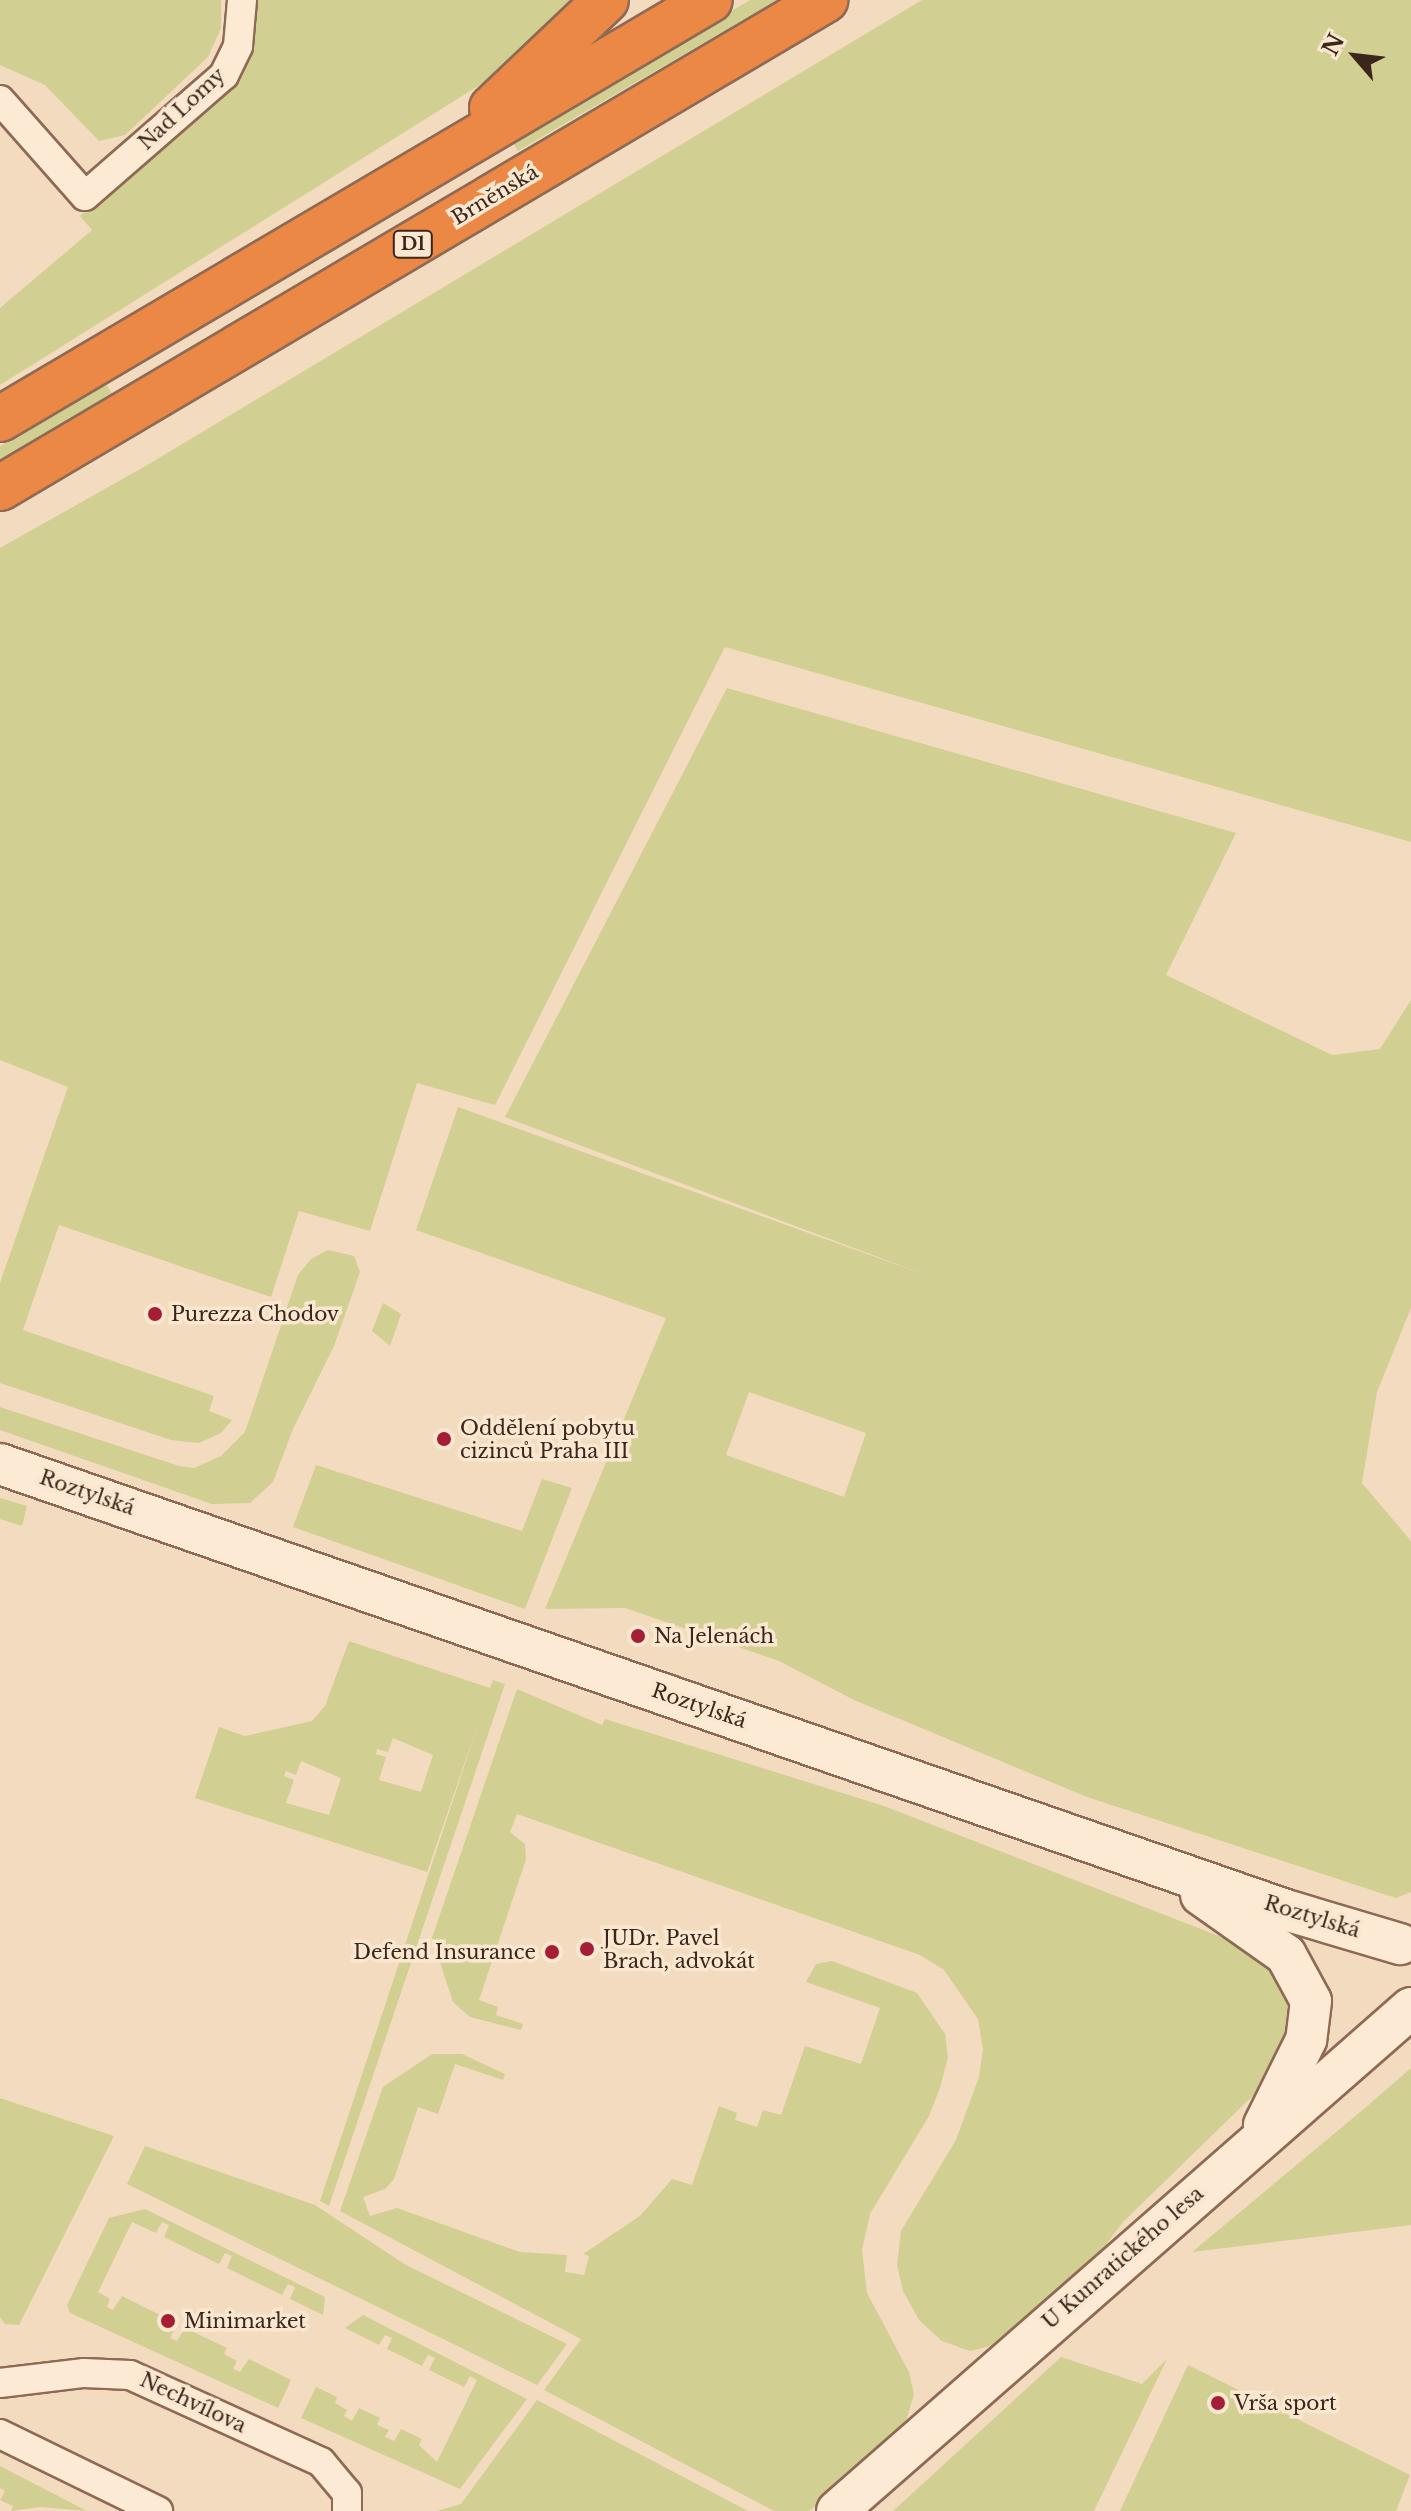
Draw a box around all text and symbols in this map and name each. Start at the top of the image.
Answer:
north arrow [1315,16,1395,96]
text: N [1317,29,1350,60]
street label: Nad Lomy [134,63,230,155]
street label: Brněnská [448,160,542,230]
road number: D1 [391,230,435,258]
place label: Purezza Chodov [171,1302,339,1326]
marker: Purezza Chodov [146,1305,164,1323]
place label: Oddělení pobytu cizinců Praha III [460,1416,635,1463]
marker: Oddělení pobytu cizinců Praha III [435,1430,453,1448]
street label: Roztylská [36,1466,138,1520]
place label: Na Jelenách [654,1624,774,1648]
marker: Na Jelenách [629,1627,647,1645]
street label: Roztylská [648,1679,750,1733]
street label: Roztylská [1261,1891,1363,1943]
place label: JUDr. Pavel Brach, advokát [603,1926,755,1973]
place label: Defend Insurance [353,1940,536,1964]
marker: JUDr. Pavel Brach, advokát [578,1940,596,1958]
marker: Defend Insurance [543,1943,561,1961]
street label: U Kunratického lesa [1038,2182,1208,2334]
place label: Minimarket [184,2309,306,2333]
marker: Minimarket [159,2312,177,2330]
street label: Nechvílova [136,2368,250,2438]
place label: Vrša sport [1234,2391,1337,2415]
marker: Vrša sport [1209,2394,1227,2412]

